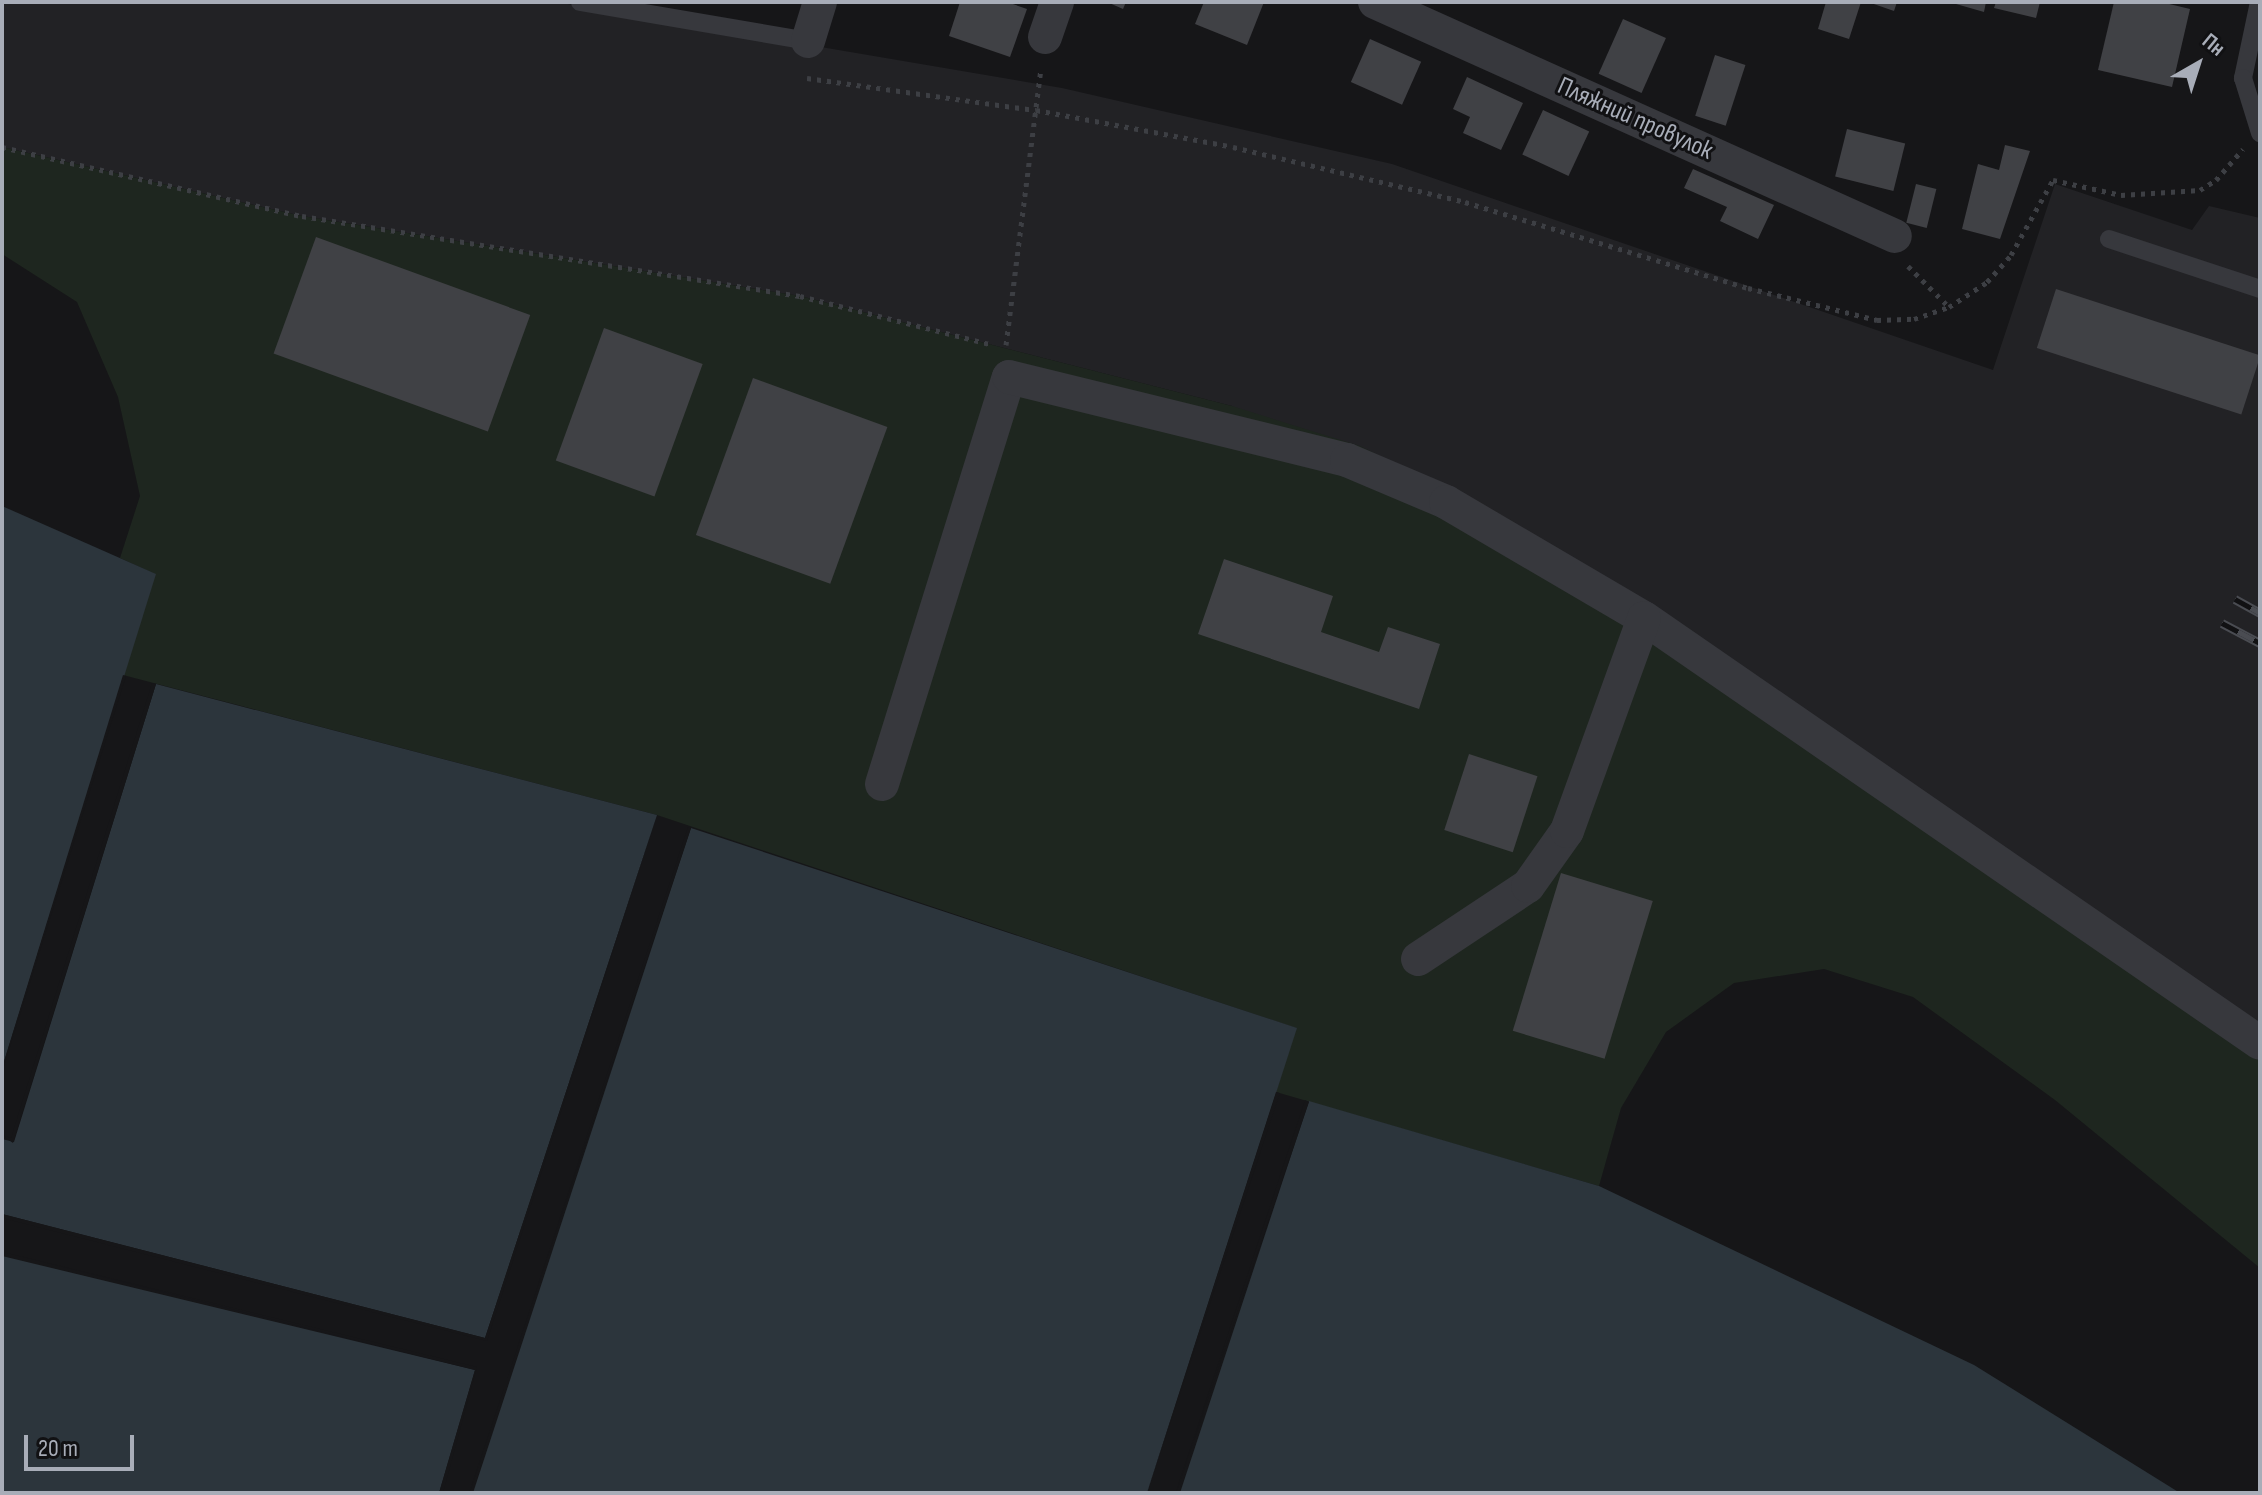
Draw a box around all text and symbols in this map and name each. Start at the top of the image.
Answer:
north arrow [2158,24,2238,104]
text: Пн [2197,28,2230,62]
street label: Пляжний провулок [1553,71,1717,167]
scale bar [28,1419,138,1469]
text: 20 m [38,1434,78,1463]

